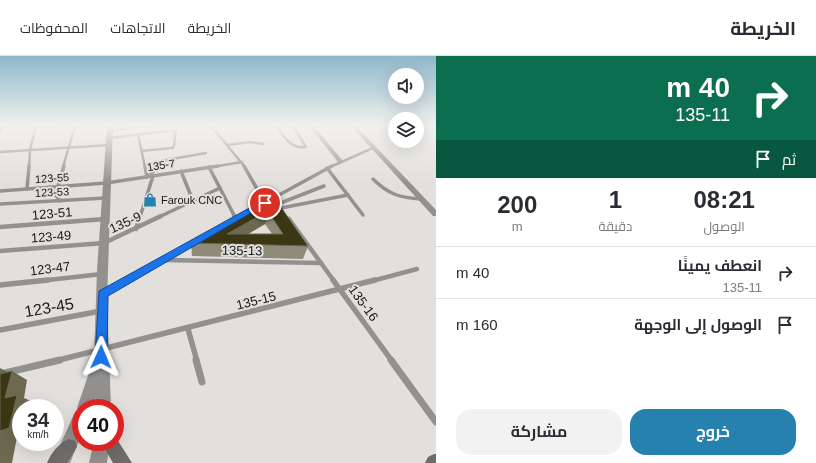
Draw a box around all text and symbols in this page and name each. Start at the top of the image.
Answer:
text: الخريطة [730,18,796,39]
text: المحفوظات [20,20,88,36]
text: الاتجاهات [110,20,166,36]
text: الخريطة [188,20,231,36]
map controls [388,68,424,148]
button: sound [388,68,424,104]
text: 40 m [666,72,730,103]
icon: right [744,72,796,124]
text: 135-11 [675,105,730,125]
button: layers [388,112,424,148]
icon: arrive [752,148,774,170]
text: ثم [782,151,796,168]
street label: 135-7 [146,157,176,173]
street label: 123-55 [34,171,70,185]
street label: 123-53 [35,185,69,199]
pin [248,186,282,220]
text: 1 [609,186,622,213]
text: 08:21 [693,186,755,213]
text: 200 [497,191,537,218]
shop icon: Farouk CNC [142,192,158,208]
icon: arrive [254,192,276,214]
place label: Farouk CNC [161,194,222,206]
street label: 123-51 [31,204,73,223]
street label: 135-9 [107,209,143,236]
text: m [512,219,523,234]
text: دقيقة [598,219,632,234]
text: الوصول [703,219,745,234]
street label: 123-49 [30,228,72,245]
street label: 135-13 [222,243,262,258]
text: انعطف يمينًا [678,257,762,274]
street label: 123-47 [29,259,71,278]
icon: right [774,262,796,284]
text: 40 m [456,264,489,281]
text: 135-11 [722,280,762,295]
street label: 135-16 [346,283,382,324]
street label: 135-15 [235,288,278,313]
street label: 123-45 [23,295,75,320]
icon: arrive [774,314,796,336]
text: 160 m [456,316,498,333]
text: الوصول إلى الوجهة [634,316,762,333]
position arrow [80,336,122,378]
speed limit sign: 40 [72,399,124,451]
text: 34 [27,409,49,431]
button: مشاركة [456,409,622,455]
button: خروج [630,409,796,455]
text: km/h [27,429,49,440]

